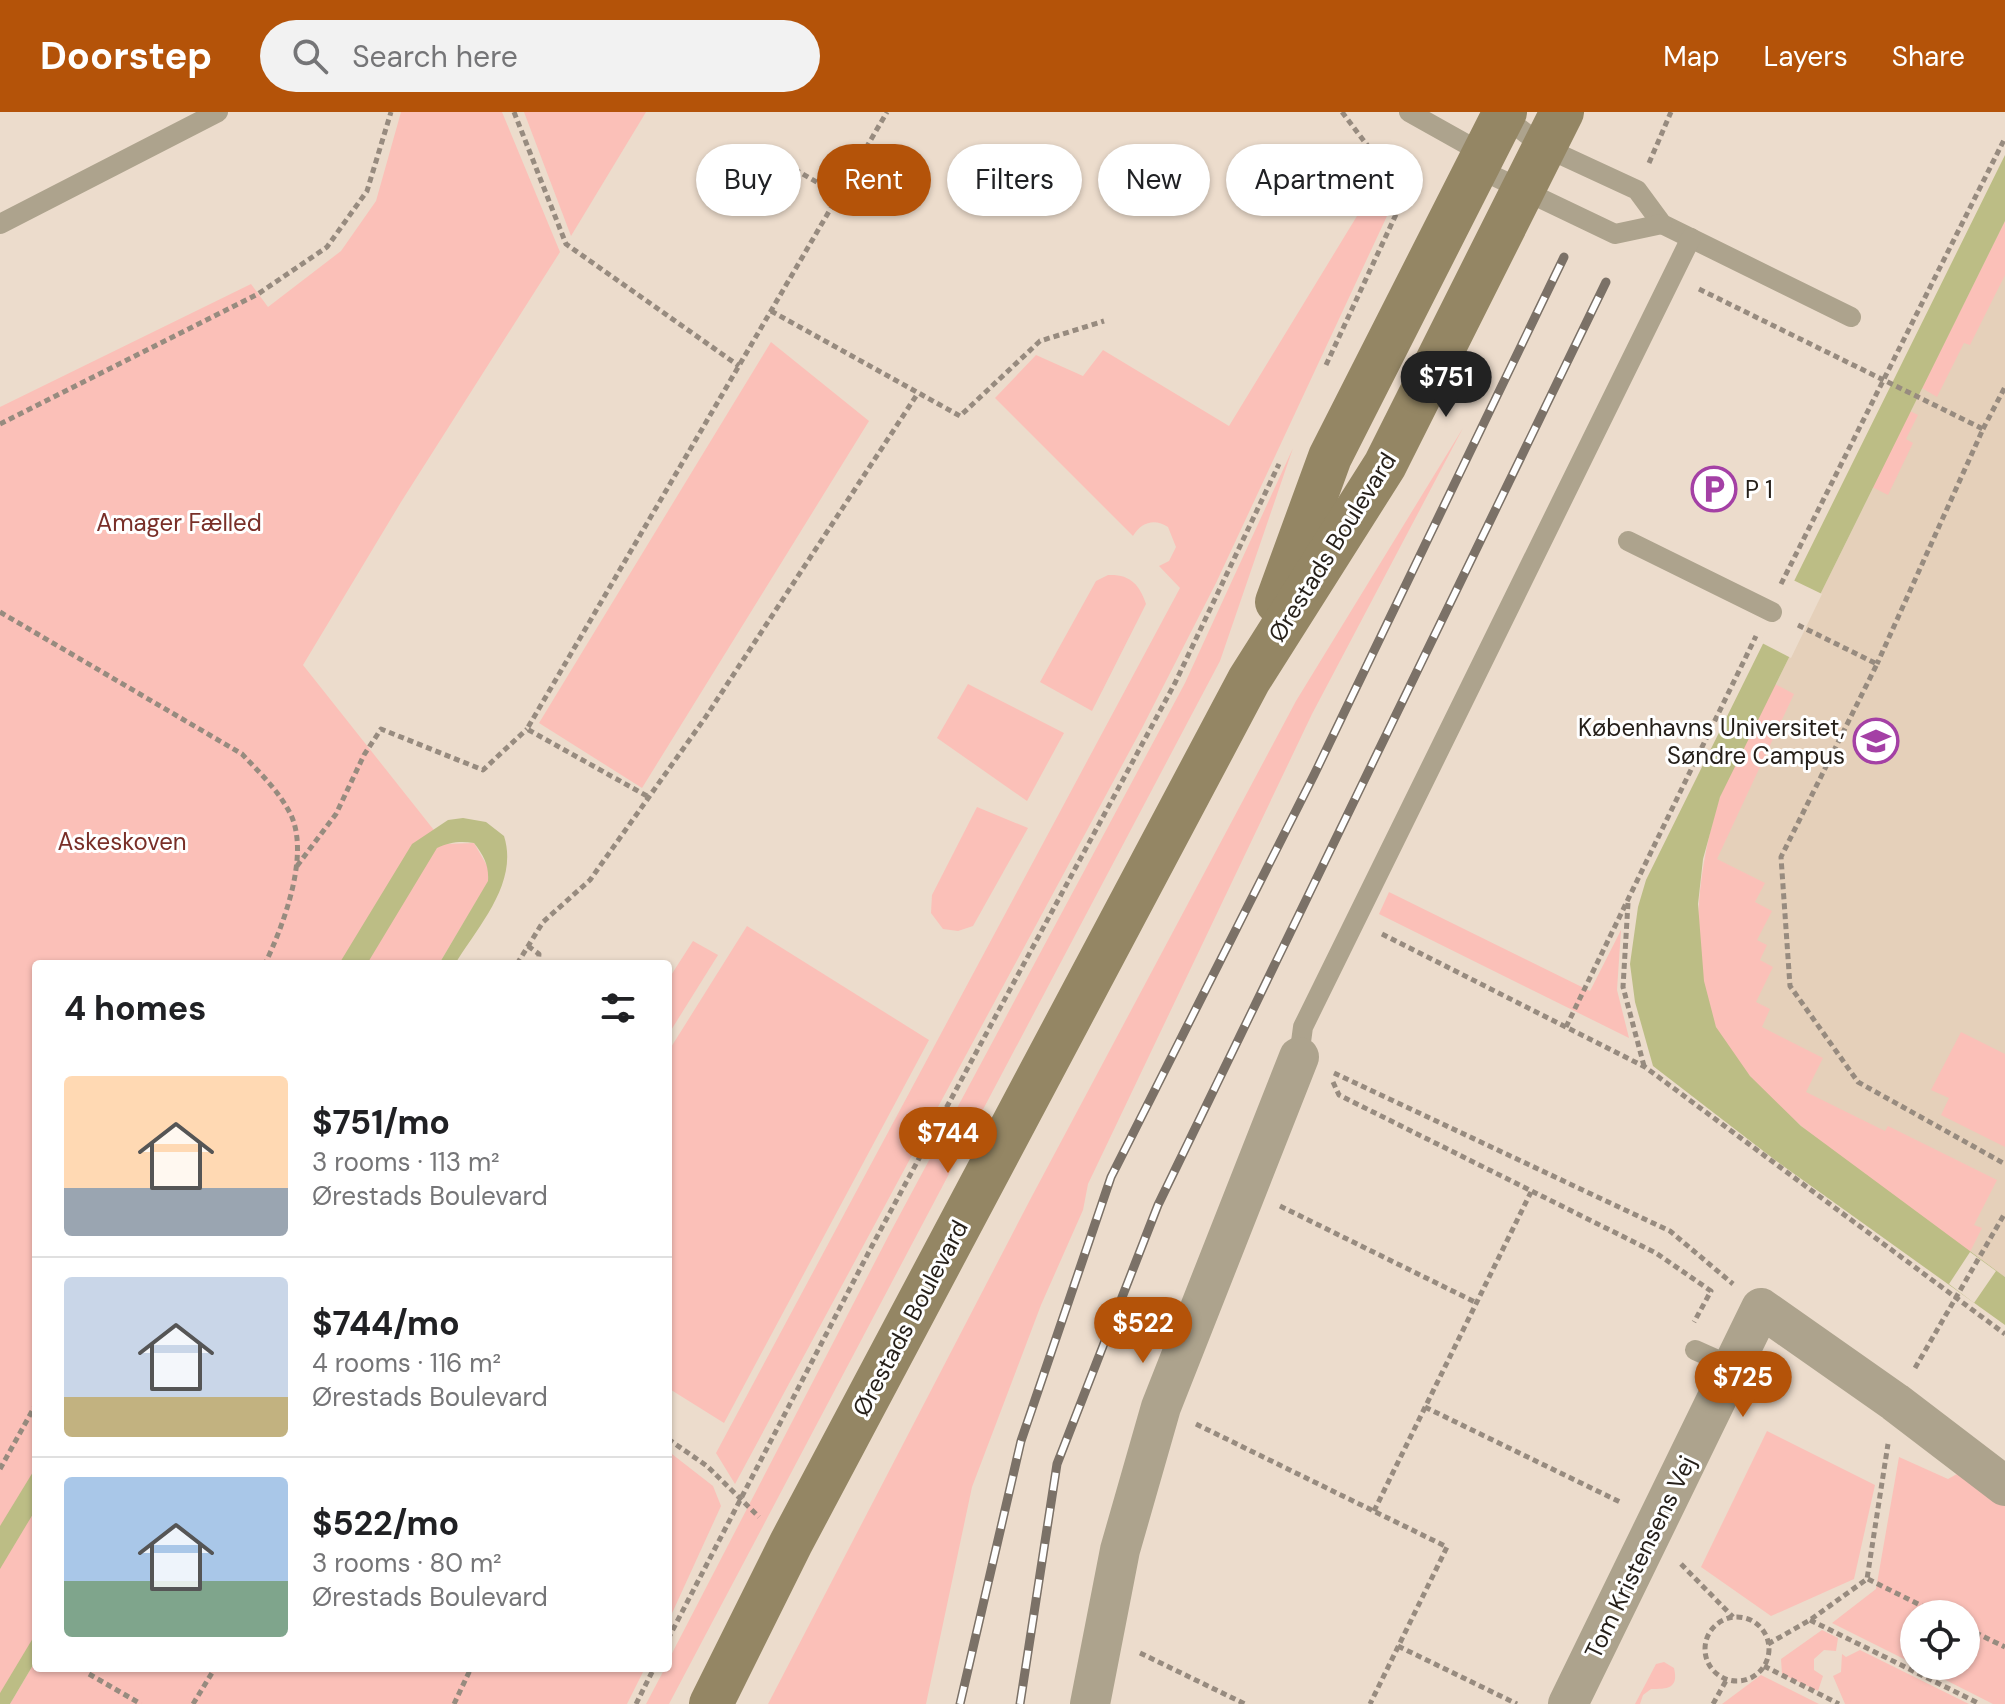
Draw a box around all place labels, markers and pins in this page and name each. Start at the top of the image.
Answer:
pin: $751 [1399,351,1493,419]
parking icon: P 1 [1690,465,1738,513]
place label: P 1 [1745,474,1773,505]
place label: Københavns Universitet, Søndre Campus [1578,712,1845,771]
school or university icon: Københavns Universitet, Søndre Campus [1852,717,1900,765]
pin: $744 [901,1107,995,1175]
pin: $522 [1096,1297,1190,1365]
pin: $725 [1696,1351,1790,1419]

